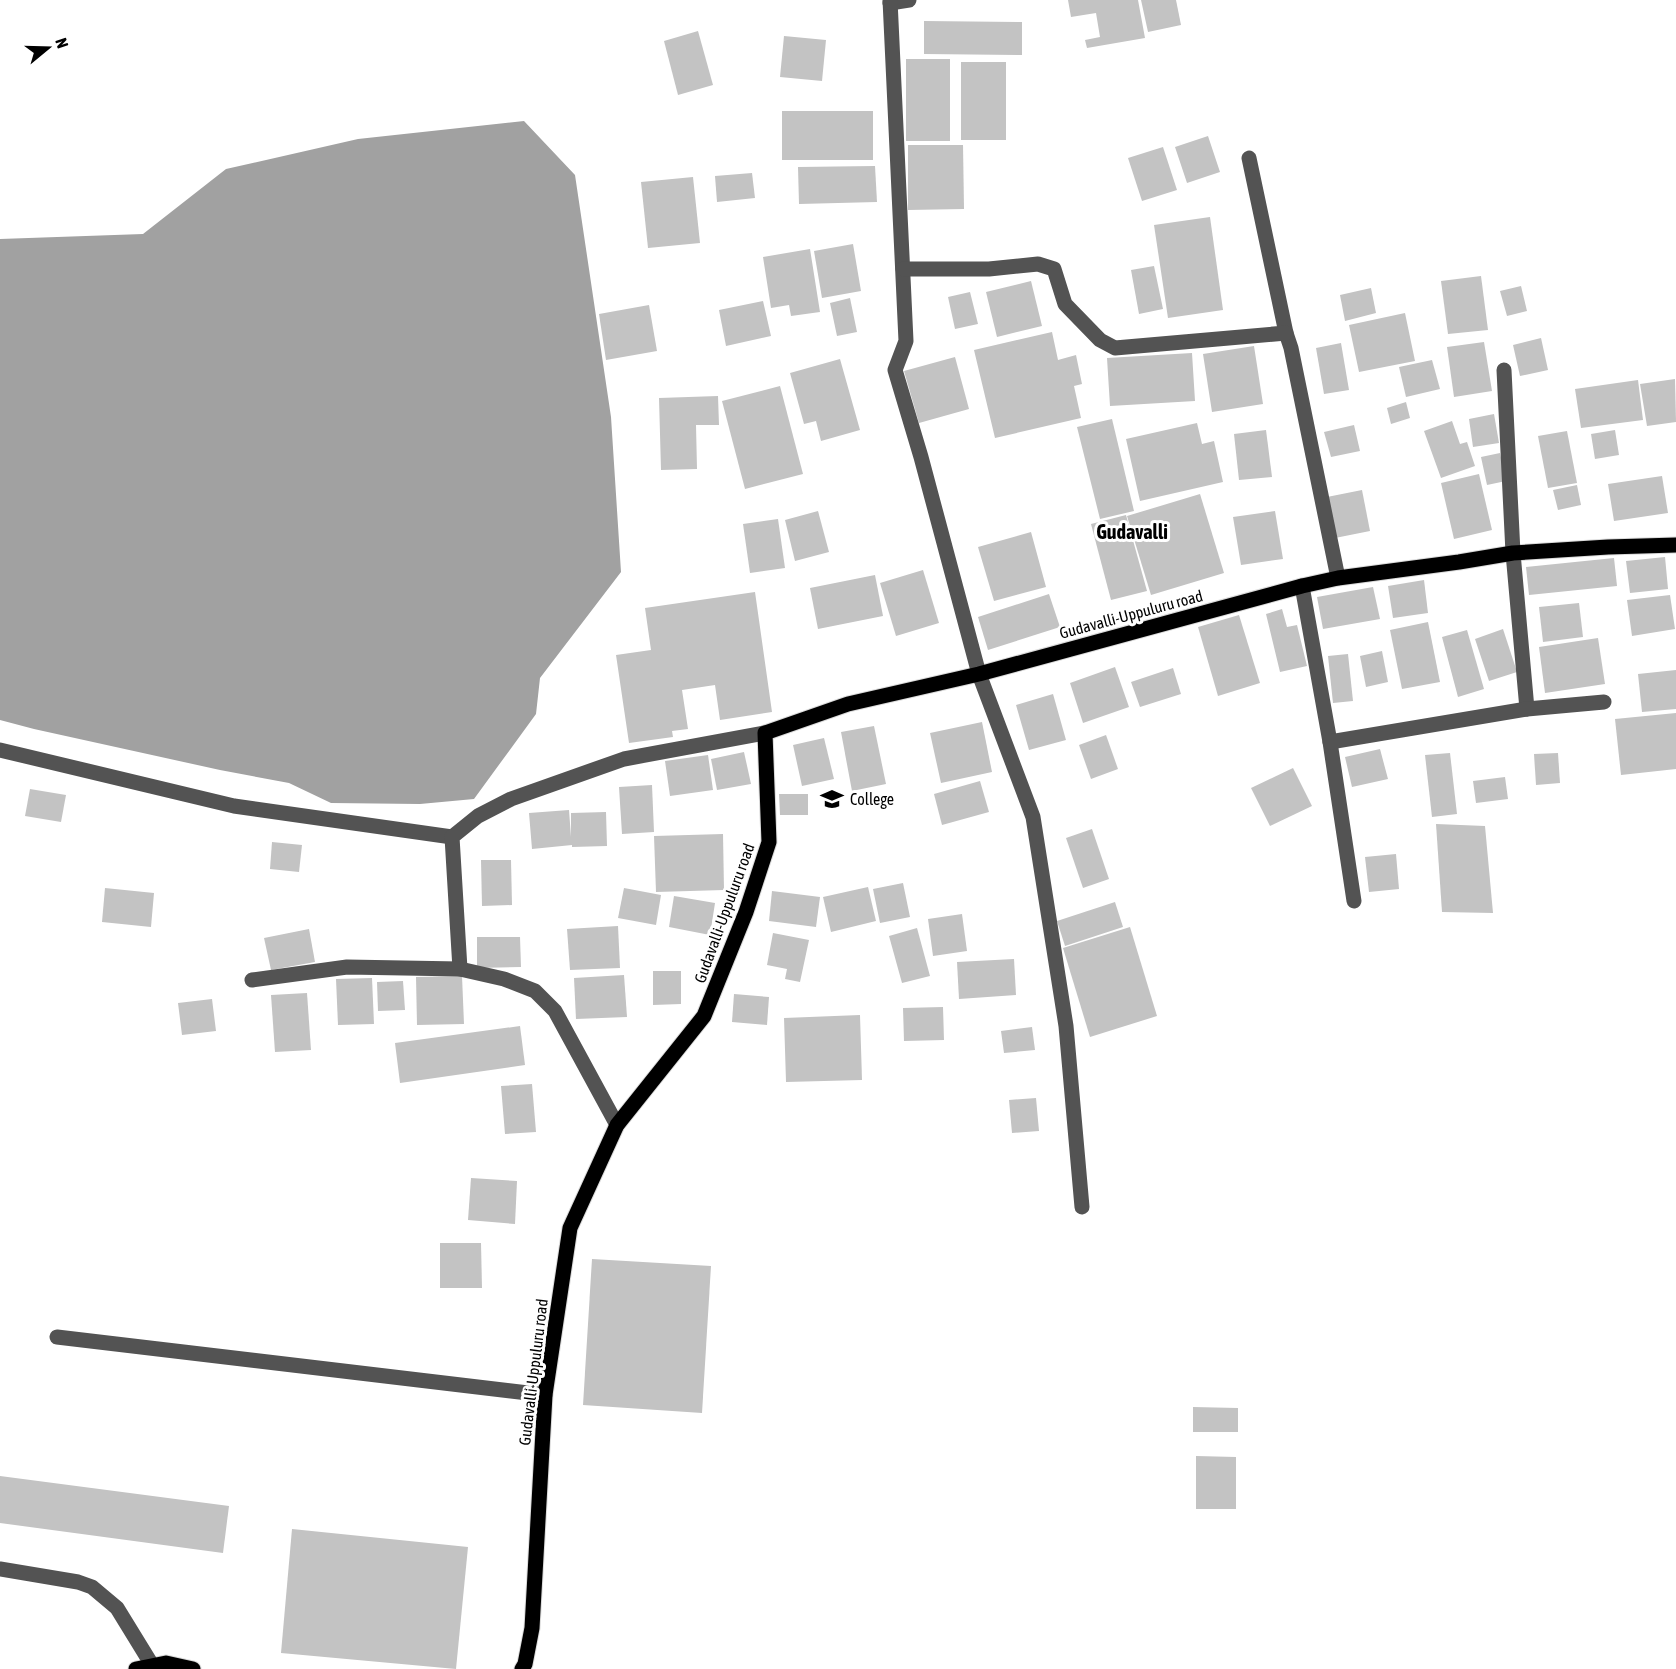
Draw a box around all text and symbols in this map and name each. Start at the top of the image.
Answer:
north arrow [18,18,78,78]
text: N [52,36,72,51]
district label: Gudavalli [1096,520,1168,543]
street label: Gudavalli-Uppuluru road [1057,586,1205,643]
school or university icon: College [819,786,845,812]
place label: College [850,790,894,809]
street label: Gudavalli-Uppuluru road [690,841,759,986]
street label: Gudavalli-Uppuluru road [515,1298,552,1446]

